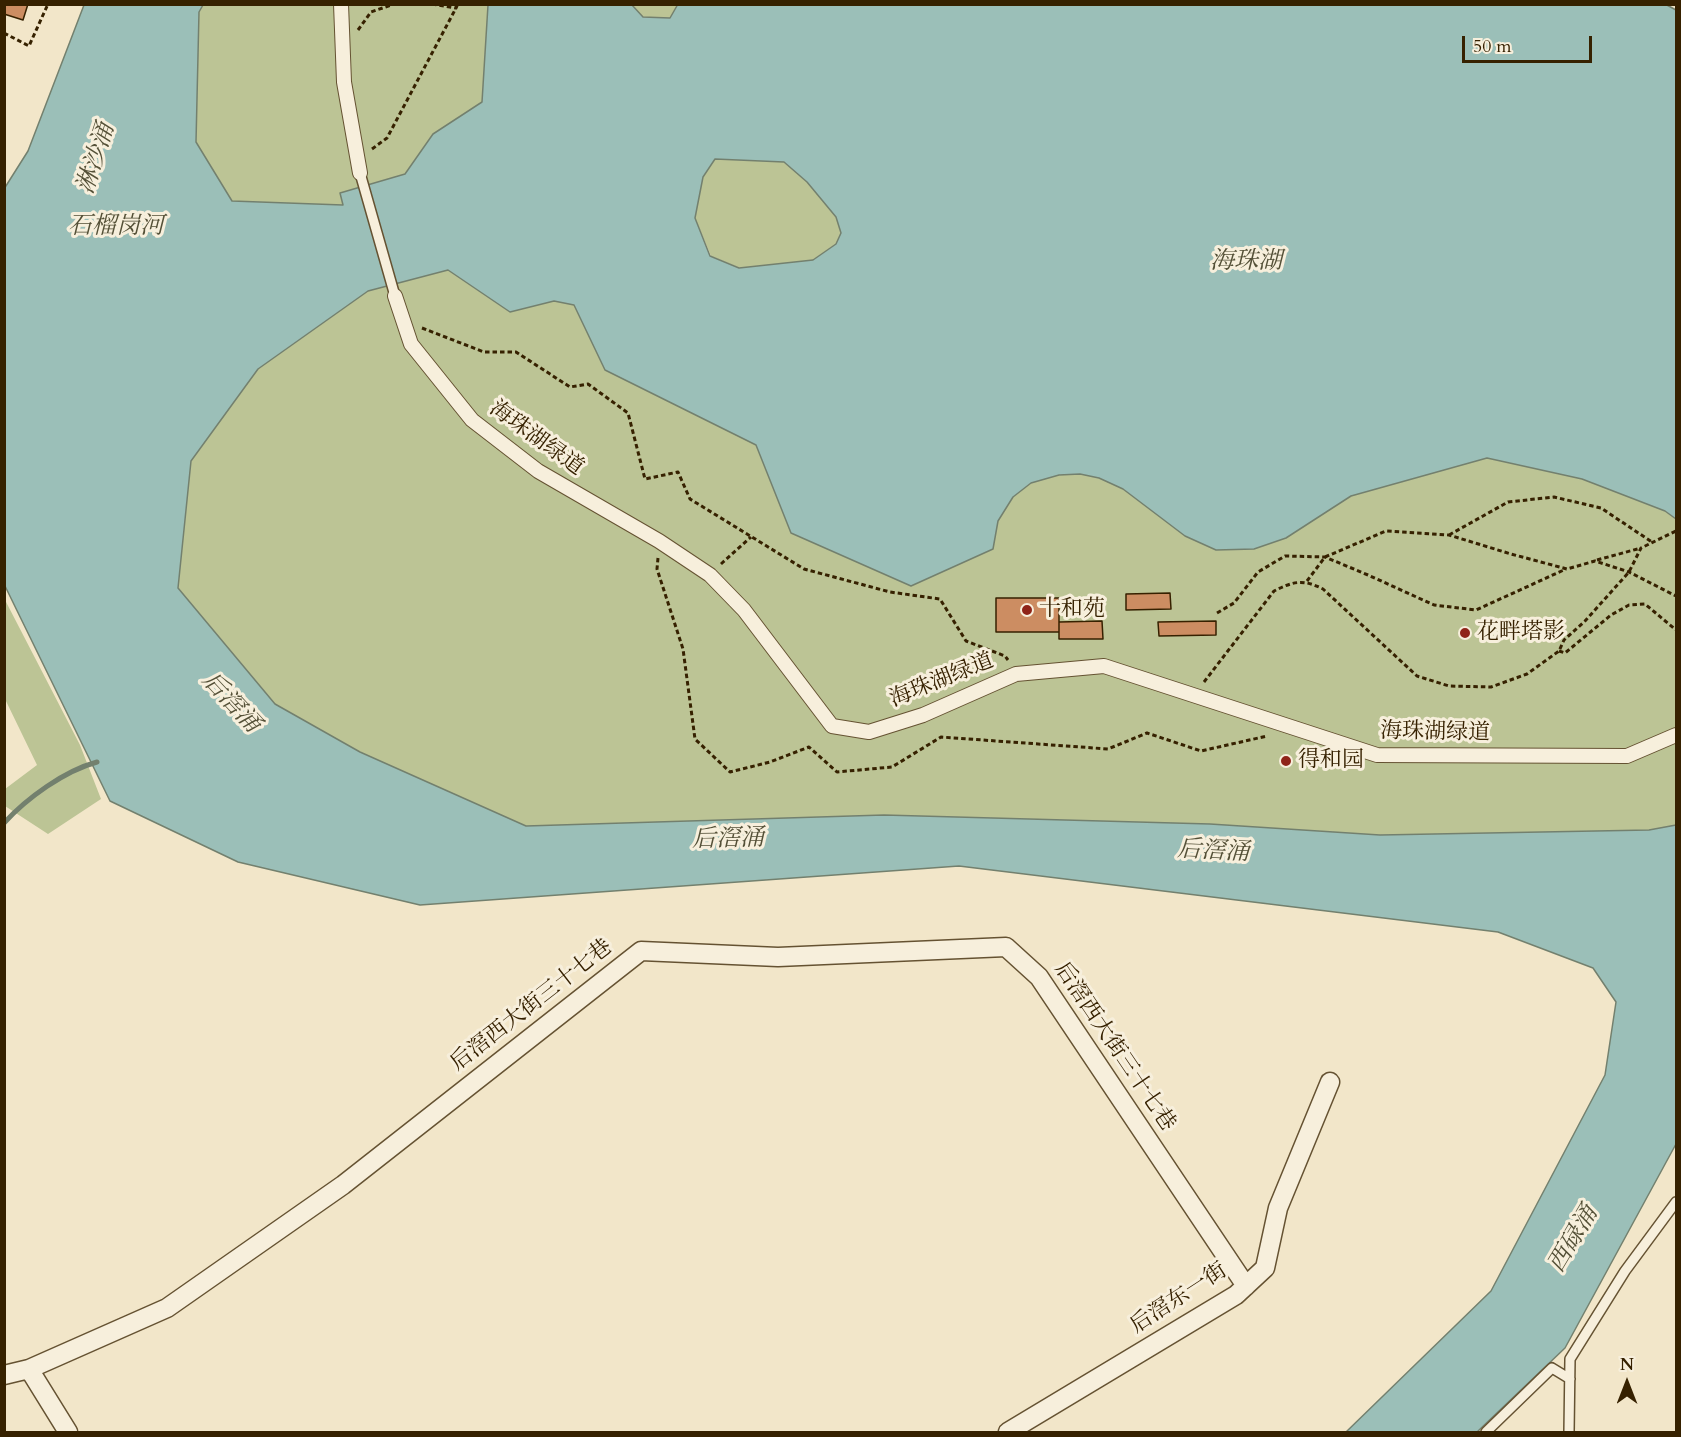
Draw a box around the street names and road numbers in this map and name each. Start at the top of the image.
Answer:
street label: 海珠湖绿道 [484,396,588,482]
street label: 海珠湖绿道 [886,648,998,714]
street label: 海珠湖绿道 [1380,719,1490,747]
street label: 后滘西大街三十七巷 [446,935,618,1077]
street label: 后滘西大街三十七巷 [1048,958,1180,1136]
street label: 后滘东一街 [1126,1258,1232,1340]

